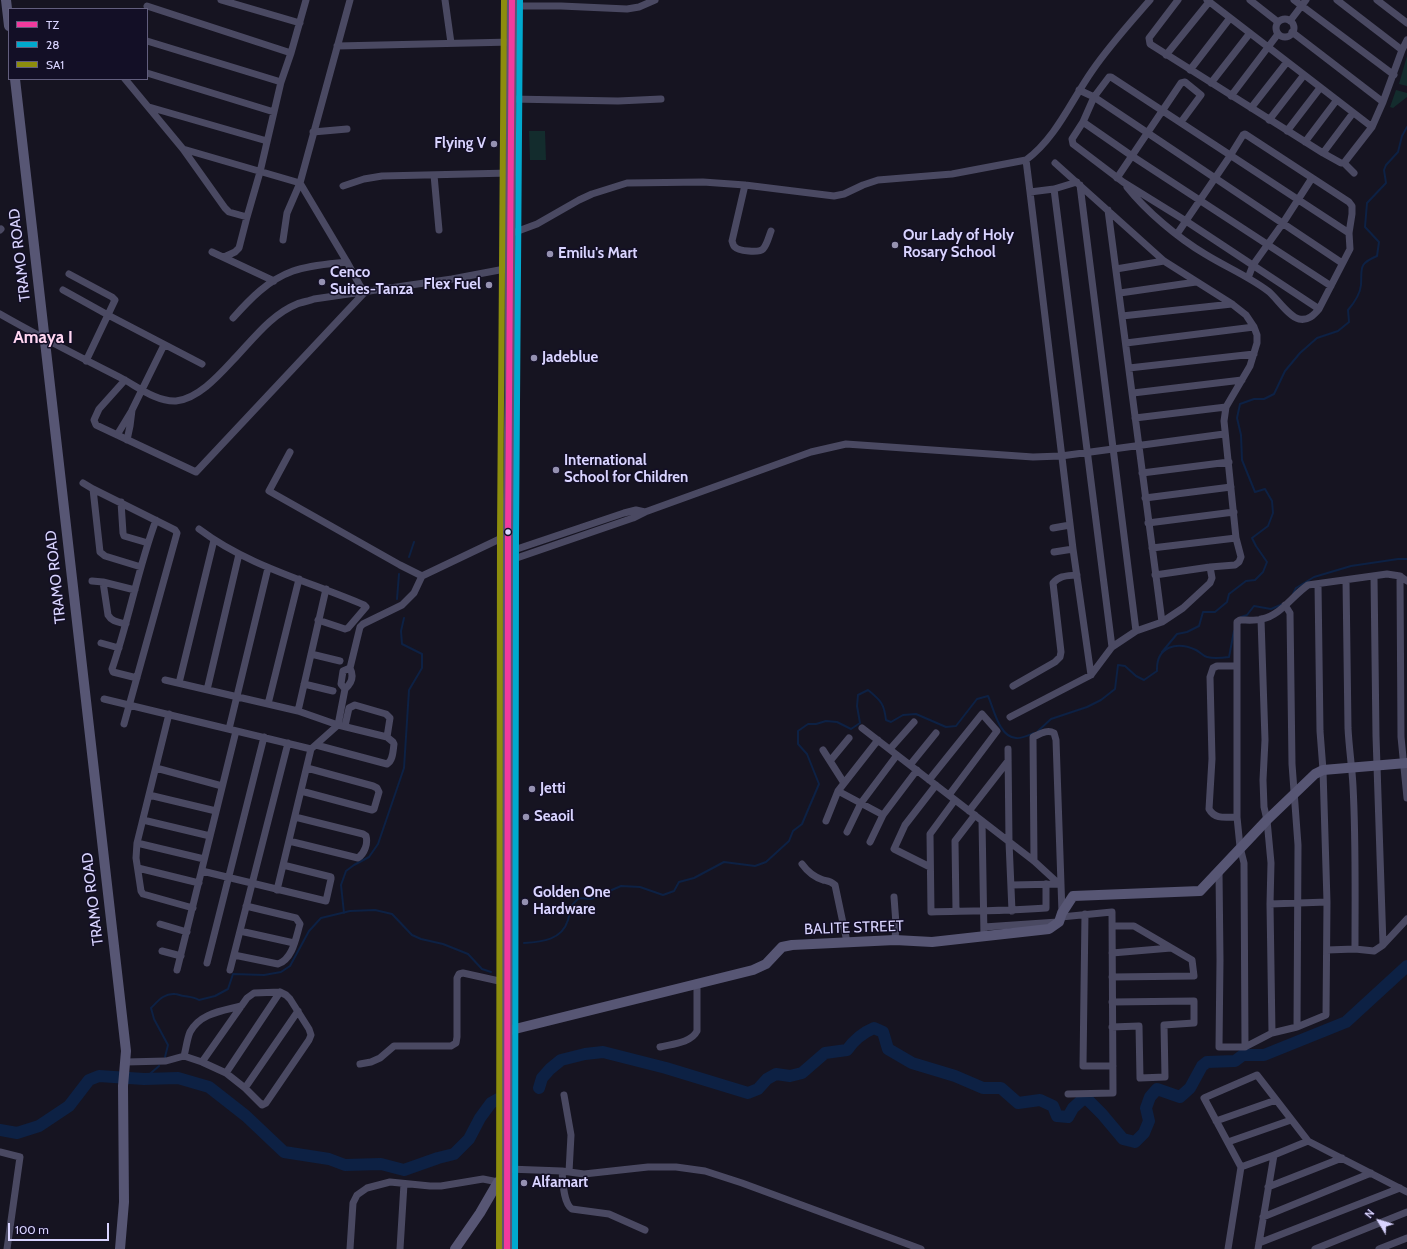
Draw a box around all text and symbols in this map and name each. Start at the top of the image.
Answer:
legend [8,8,148,80]
text: TZ [46,17,59,32]
text: 28 [46,37,60,52]
text: SA1 [46,57,64,72]
place label: Flying V [434,135,486,153]
marker: Flying V [489,139,499,149]
street label: TRAMO ROAD [5,207,35,303]
place label: Our Lady of Holy Rosary School [903,227,1014,262]
marker: Our Lady of Holy Rosary School [890,240,900,250]
place label: Emilu's Mart [558,245,638,263]
marker: Emilu's Mart [545,249,555,259]
place label: Cenco Suites-Tanza [330,264,413,299]
place label: Flex Fuel [424,276,481,294]
marker: Cenco Suites-Tanza [317,277,327,287]
marker: Flex Fuel [484,280,494,290]
district label: Amaya I [13,328,73,348]
place label: Jadeblue [542,349,598,367]
marker: Jadeblue [529,353,539,363]
place label: International School for Children [564,452,688,487]
marker: International School for Children [551,465,561,475]
unlabelled marker [503,527,513,537]
street label: TRAMO ROAD [42,529,70,625]
place label: Jetti [540,780,566,798]
marker: Jetti [527,784,537,794]
place label: Seaoil [534,808,574,826]
marker: Seaoil [521,812,531,822]
street label: TRAMO ROAD [78,851,108,947]
place label: Golden One Hardware [533,884,611,919]
marker: Golden One Hardware [520,897,530,907]
street label: BALITE STREET [804,917,904,939]
place label: Alfamart [532,1174,588,1192]
marker: Alfamart [519,1178,529,1188]
north arrow [1359,1201,1399,1241]
text: N [1362,1206,1377,1221]
scale bar [10,1215,111,1241]
text: 100 m [15,1222,49,1237]

